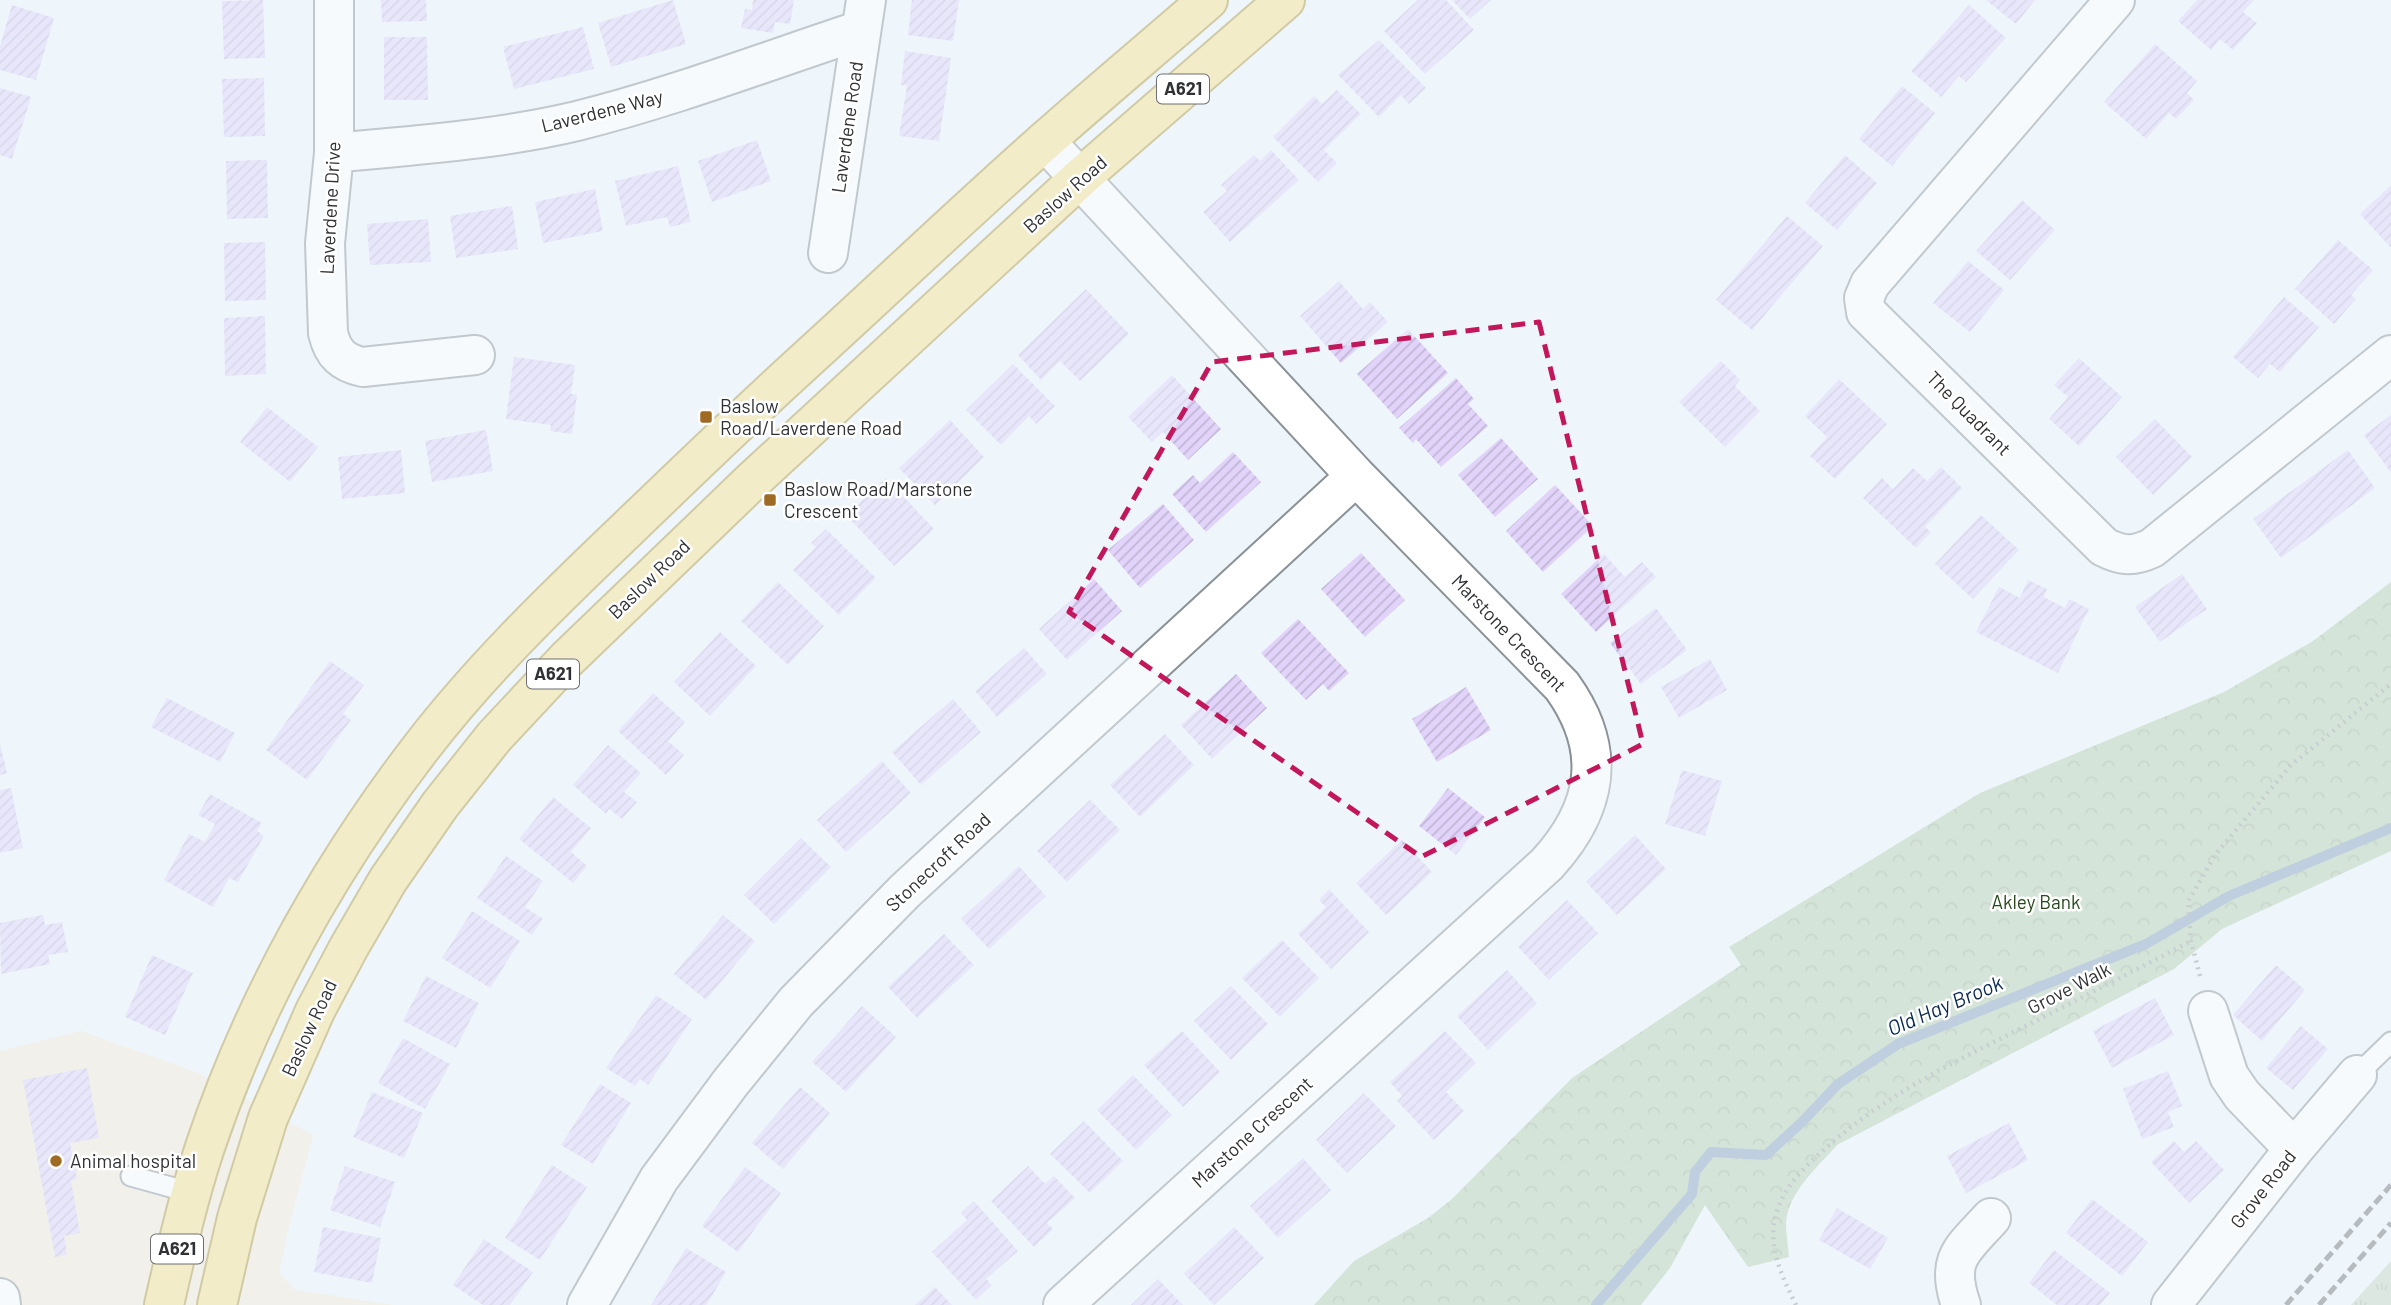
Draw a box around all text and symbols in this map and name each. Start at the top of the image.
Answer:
street label: Laverdene Road [826,60,867,194]
road number: A621 [1157,74,1209,104]
street label: Laverdene Way [539,84,665,137]
street label: Laverdene Drive [315,141,344,275]
street label: Baslow Road [1018,150,1111,237]
street label: The Quadrant [1922,366,2016,460]
place label: Baslow Road/Laverdene Road [720,394,902,439]
marker: Baslow Road/Laverdene Road [698,409,714,425]
place label: Baslow Road/Marstone Crescent [784,477,973,522]
marker: Baslow Road/Marstone Crescent [762,492,778,508]
street label: Baslow Road [603,534,694,623]
street label: Marstone Crescent [1447,569,1571,696]
road number: A621 [527,660,579,688]
street label: Stonecroft Road [881,807,995,916]
park label: Akley Bank [1991,890,2081,913]
street label: Grove Walk [2023,957,2114,1018]
water label: Old Hay Brook [1883,969,2007,1040]
street label: Baslow Road [276,976,341,1080]
street label: Marstone Crescent [1186,1071,1317,1192]
street label: Grove Road [2225,1145,2300,1232]
place label: Animal hospital [70,1149,196,1172]
marker: Animal hospital [48,1153,64,1169]
road number: A621 [151,1234,203,1264]

